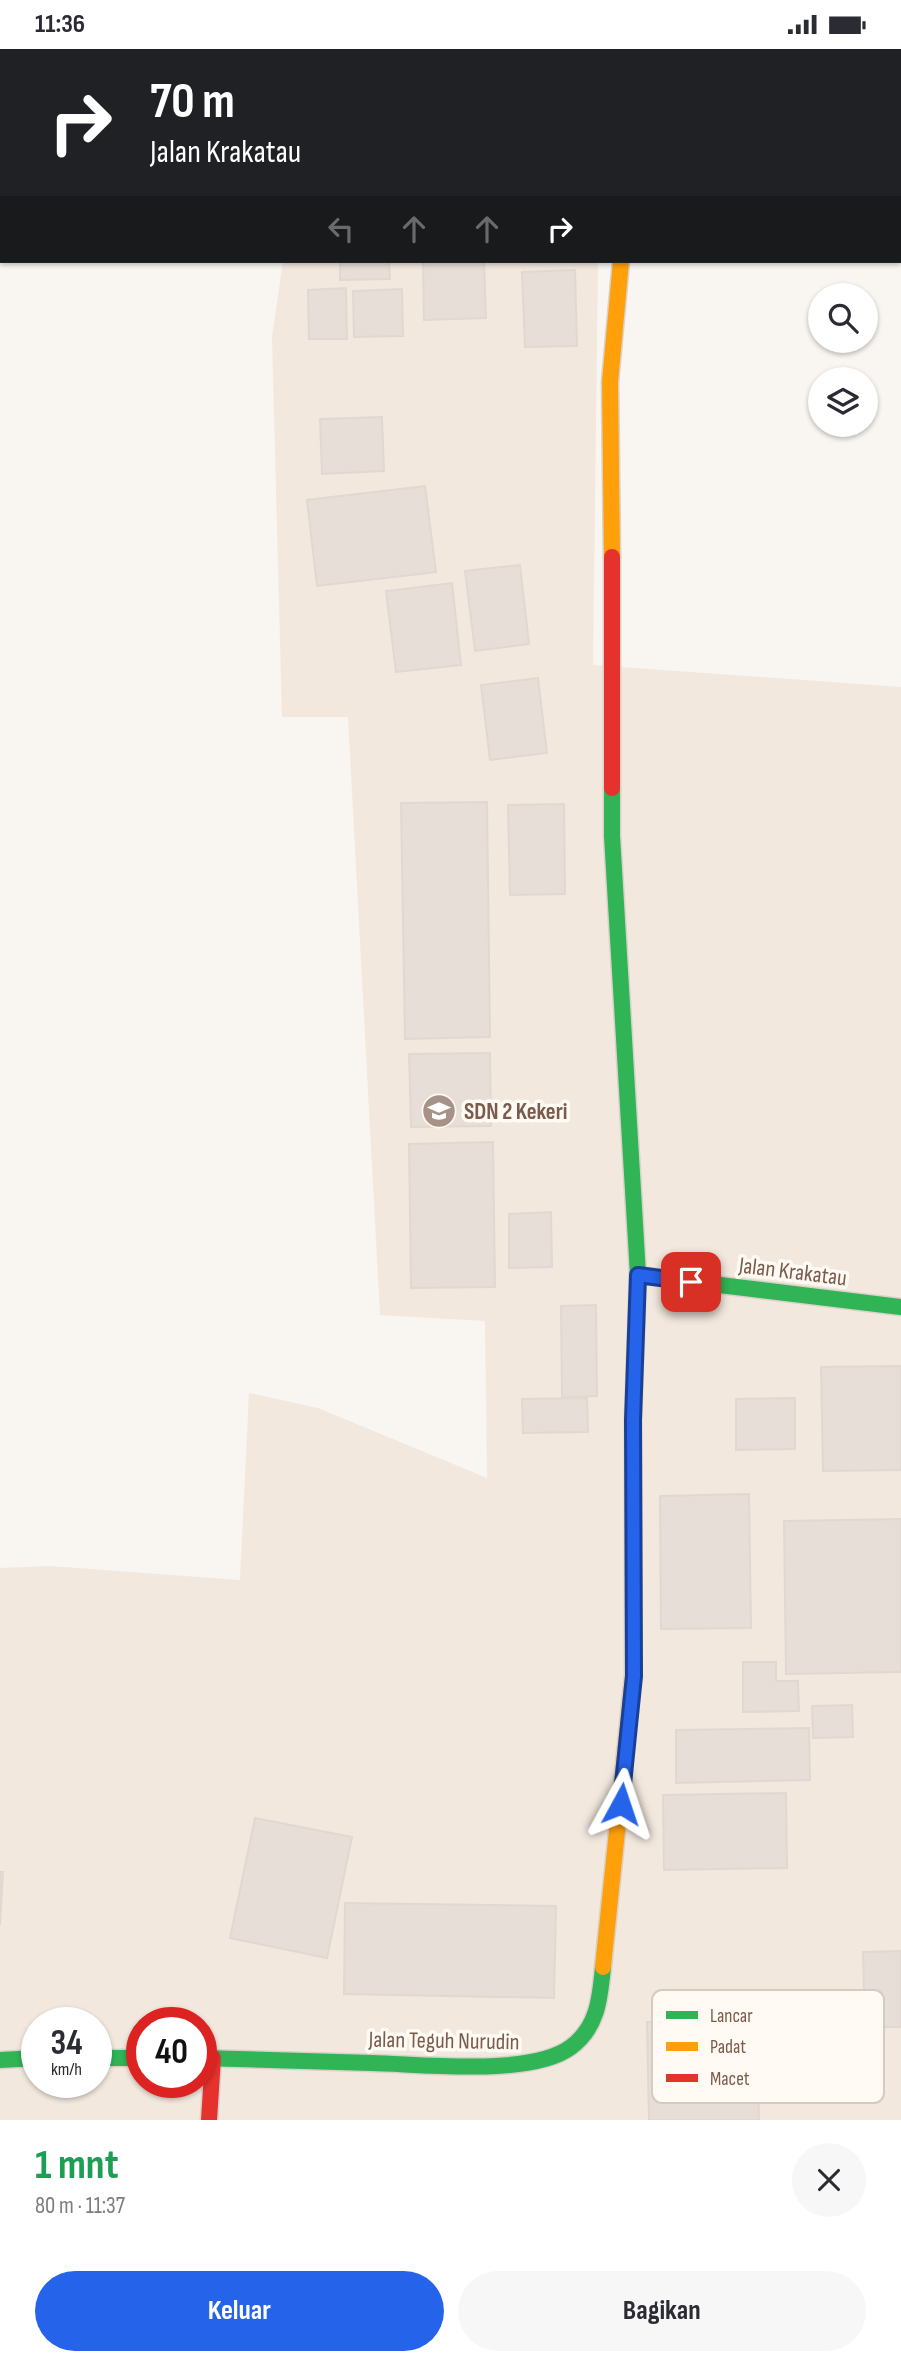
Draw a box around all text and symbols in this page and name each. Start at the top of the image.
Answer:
text: 11:36 [35,9,85,40]
text: 70 m [150,73,235,132]
icon: right [35,77,126,168]
text: Jalan Krakatau [150,133,301,172]
icon: left [322,210,360,248]
icon: ahead [395,210,433,248]
icon: ahead [468,210,506,248]
icon: right [541,210,579,248]
map controls [808,283,878,437]
button: search [808,283,878,353]
button: layers [808,367,878,437]
school or university icon: SDN 2 Kekeri [420,1092,458,1130]
place label: SDN 2 Kekeri [464,1098,567,1126]
street label: Jalan Krakatau [736,1251,848,1293]
pin [661,1252,721,1312]
icon: arrive [672,1263,710,1301]
position arrow [584,1767,658,1841]
legend [652,1990,884,2103]
text: Lancar [710,2005,753,2028]
speed limit sign: 40 [126,2007,217,2098]
text: 34 [51,2022,83,2065]
street label: Jalan Teguh Nurudin [367,2026,520,2056]
text: Padat [710,2036,746,2059]
text: km/h [51,2059,82,2080]
text: Macet [710,2068,750,2091]
text: 1 mnt [35,2140,119,2191]
button: close [792,2143,866,2217]
text: 80 m · 11:37 [35,2192,125,2220]
button: Keluar [35,2271,444,2351]
button: Bagikan [458,2271,866,2351]

